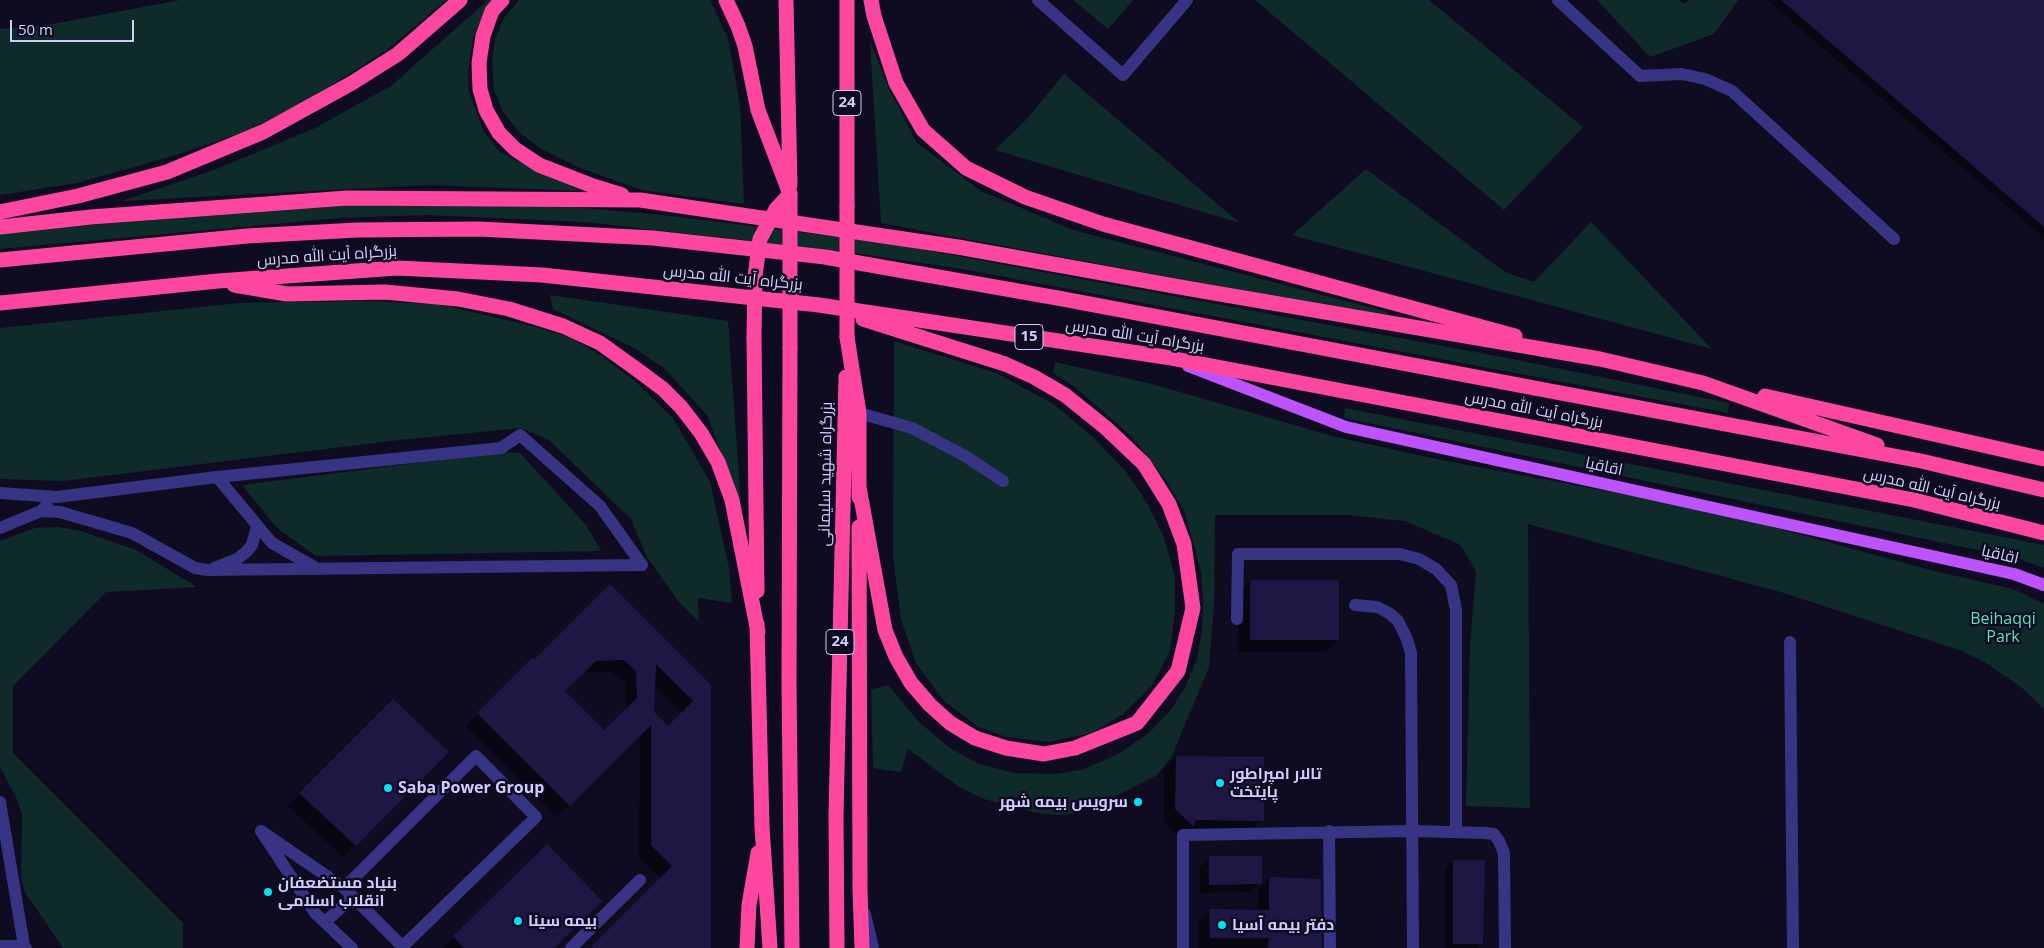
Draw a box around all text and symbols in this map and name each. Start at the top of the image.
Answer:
scale bar [12,10,136,42]
text: 50 m [18,19,53,39]
road number: 24 [833,90,861,116]
street label: بزرگراه آیت الله مدرس [256,242,398,270]
street label: بزرگراه آیت الله مدرس [662,261,804,295]
street label: بزرگراه آیت الله مدرس [1064,316,1206,356]
road number: 15 [1015,324,1043,350]
street label: بزرگراه آیت الله مدرس [1463,387,1605,433]
street label: بزرگراه شهید سلیمانی [815,402,837,546]
street label: اقاقیا [1583,454,1625,480]
street label: بزرگراه آیت الله مدرس [1862,464,2002,514]
street label: اقاقیا [1979,541,2021,569]
park label: Beihaqqi Park [1970,609,2036,647]
road number: 24 [826,630,854,654]
place label: تالار امپراطور پایتخت [1230,764,1321,802]
marker: تالار امپراطور پایتخت [1214,777,1226,789]
place label: Saba Power Group [398,778,544,798]
marker: Saba Power Group [382,782,394,794]
place label: سرویس بیمه شهر [999,792,1128,812]
marker: سرویس بیمه شهر [1132,796,1144,808]
place label: بنیاد مستضعفان انقلاب اسلامی [278,873,397,911]
marker: بنیاد مستضعفان انقلاب اسلامی [262,886,274,898]
place label: بیمه سینا [528,911,597,931]
marker: بیمه سینا [512,915,524,927]
place label: دفتر بیمه آسیا [1232,915,1334,935]
marker: دفتر بیمه آسیا [1216,919,1228,931]

